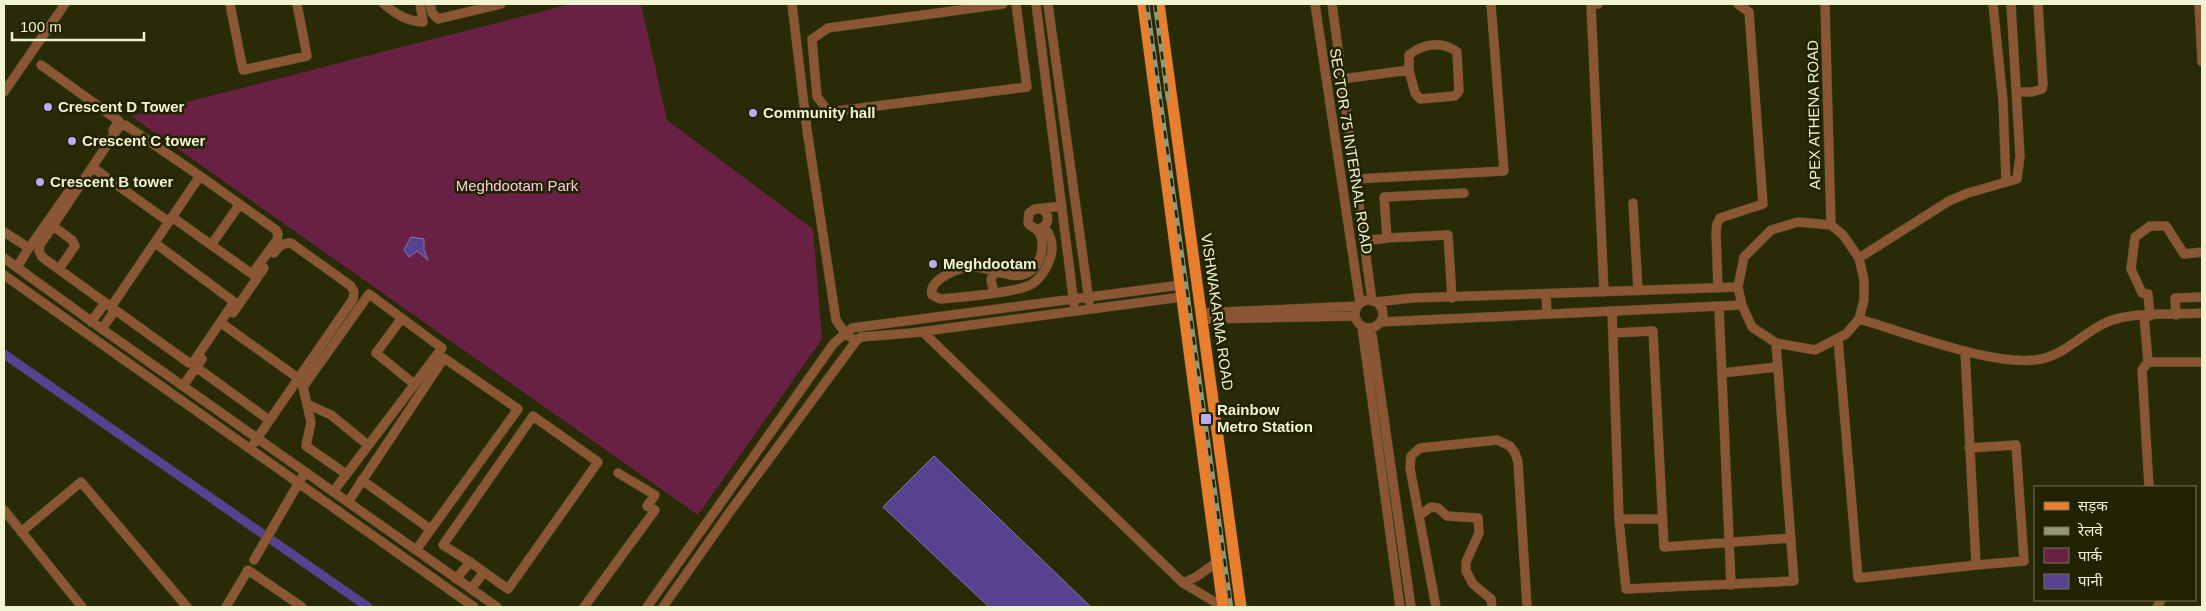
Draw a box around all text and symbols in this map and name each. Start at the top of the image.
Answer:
scale bar [12,10,145,42]
text: 100 m [20,18,62,35]
street label: APEX ATHENA ROAD [1804,40,1823,190]
street label: SECTOR 75 INTERNAL ROAD [1327,47,1376,255]
place label: Crescent D Tower [58,98,185,115]
marker: Crescent D Tower [42,101,54,113]
place label: Community hall [763,104,876,121]
marker: Community hall [747,107,759,119]
place label: Crescent C tower [82,132,206,149]
marker: Crescent C tower [66,135,78,147]
place label: Crescent B tower [50,173,174,190]
marker: Crescent B tower [34,176,46,188]
park label: Meghdootam Park [456,177,579,194]
street label: VISHWAKARMA ROAD [1198,232,1237,392]
place label: Meghdootam [943,255,1036,272]
marker: Meghdootam [927,258,939,270]
place label: Rainbow Metro Station [1217,401,1313,435]
marker: Rainbow Metro Station [1199,412,1213,426]
legend [2034,486,2196,601]
text: सड़क [2078,497,2108,514]
text: रेलवे [2077,522,2103,539]
text: पार्क [2078,547,2102,564]
text: पानी [2078,572,2104,589]

